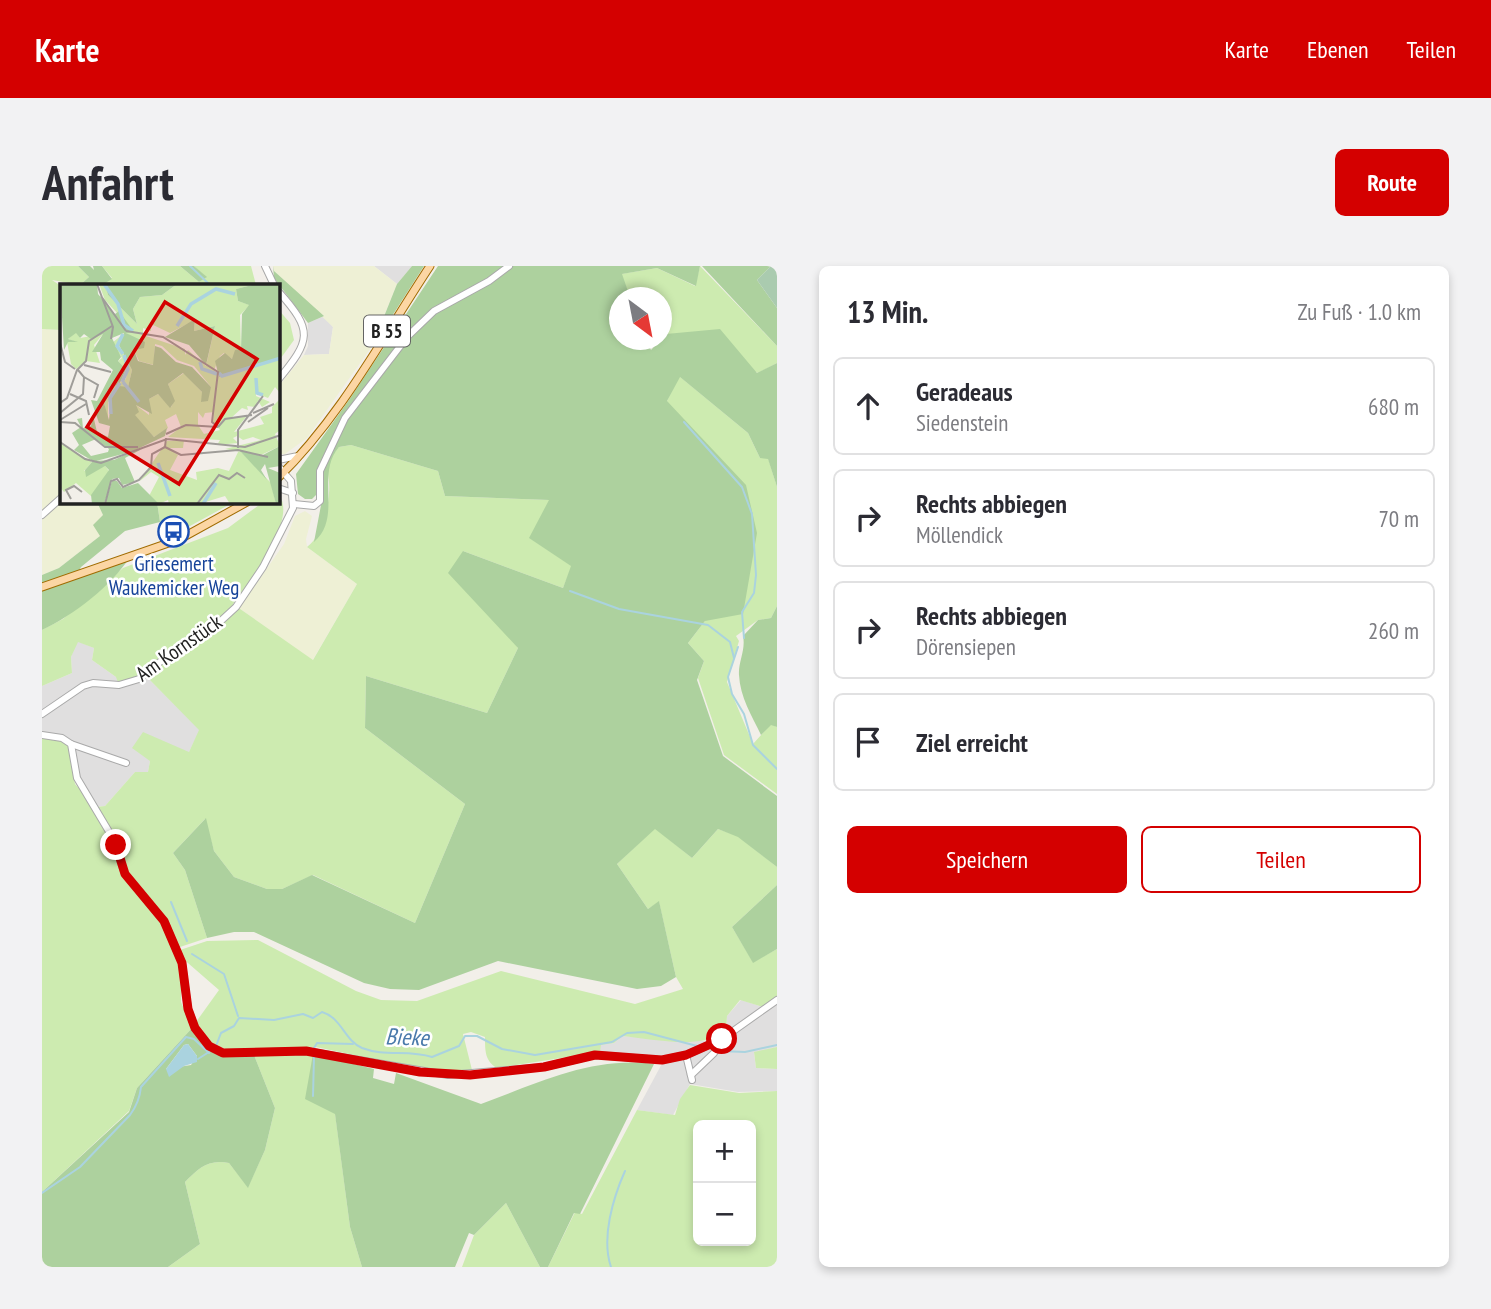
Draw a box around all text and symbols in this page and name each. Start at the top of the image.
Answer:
text: Karte [35,28,100,71]
text: Karte [1225,34,1269,65]
text: Ebenen [1307,34,1369,65]
text: Teilen [1407,34,1456,65]
button: Route [1335,149,1449,216]
text: Anfahrt [42,150,174,214]
inset map [60,284,280,504]
north arrow [609,287,672,350]
text: 13 Min. [847,292,928,331]
text: Zu Fuß · 1.0 km [1297,297,1421,326]
road number: B 55 [364,316,410,346]
text: Geradeaus [916,375,1013,408]
icon: ahead [849,387,887,425]
text: 680 m [1368,392,1419,421]
text: Siedenstein [916,408,1008,437]
text: Rechts abbiegen [916,487,1067,520]
icon: right [849,499,887,537]
text: 70 m [1378,504,1419,533]
bus stop icon: Griesemert Waukemicker Weg [157,515,191,549]
text: Möllendick [916,520,1003,549]
place label: Griesemert Waukemicker Weg [109,550,239,601]
text: Rechts abbiegen [916,599,1067,632]
street label: Am Kornstück [130,608,227,687]
icon: right [849,611,887,649]
text: 260 m [1368,616,1419,645]
text: Dörensiepen [916,632,1016,661]
icon: arrive [849,723,887,761]
text: Ziel erreicht [916,726,1028,759]
button: Speichern [847,826,1127,893]
button: Teilen [1141,826,1421,893]
route end [100,829,131,860]
water label: Bieke [385,1021,431,1052]
route start [706,1023,737,1054]
map controls [693,1120,756,1246]
button: + [693,1120,756,1183]
button: − [693,1183,756,1246]

